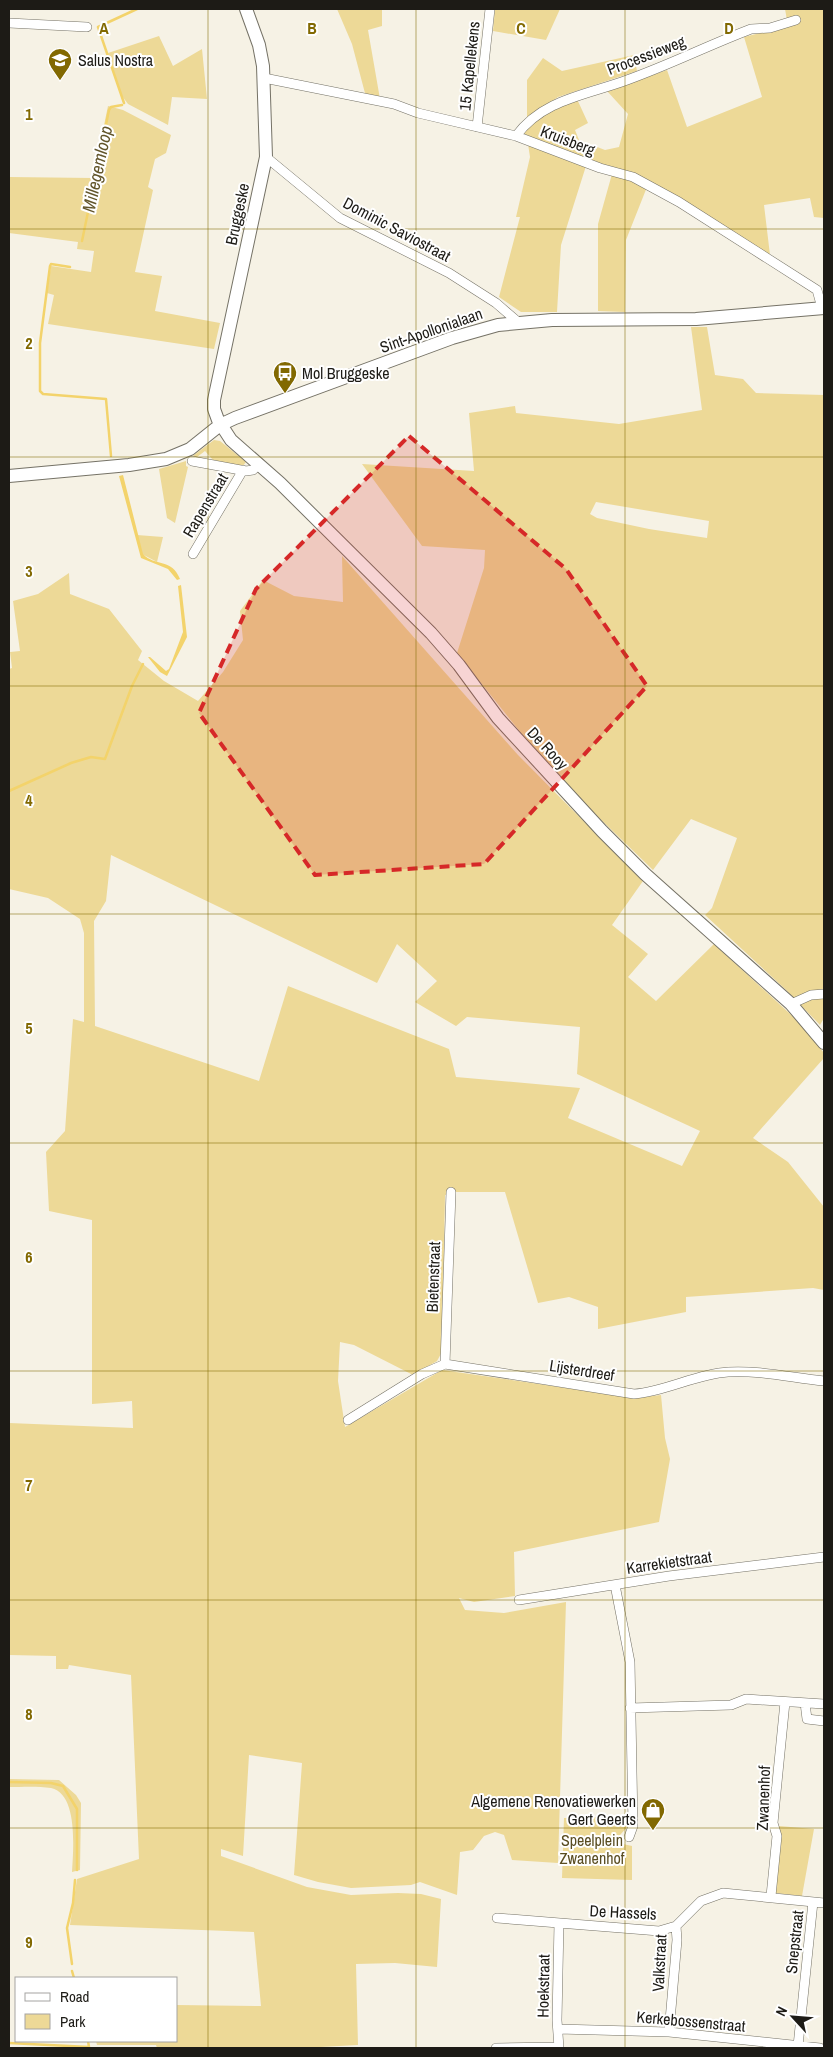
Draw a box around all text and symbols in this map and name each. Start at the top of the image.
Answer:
text: A [99,17,109,39]
text: B [307,17,317,39]
text: C [516,17,526,39]
text: D [724,17,734,39]
street label: 15 Kapellekens [453,20,485,112]
street label: Processieweg [604,30,689,80]
school or university icon: Salus Nostra [47,47,73,81]
place label: Salus Nostra [78,49,154,71]
text: 1 [25,103,33,125]
street label: Kruisberg [538,120,599,161]
water label: Millegemloop [76,123,118,215]
street label: Bruggeske [220,181,254,247]
street label: Dominic Saviostraat [339,191,455,267]
street label: Sint-Apollonialaan [377,302,485,358]
text: 2 [25,332,33,354]
bus stop icon: Mol Bruggeske [272,360,298,394]
place label: Mol Bruggeske [302,362,390,384]
street label: Rapenstraat [177,468,233,541]
text: 3 [25,560,33,582]
street label: De Rooy [523,722,574,774]
text: 4 [25,789,33,811]
text: 5 [25,1017,33,1039]
street label: Bietenstraat [421,1241,445,1313]
text: 6 [25,1246,33,1268]
street label: Lijsterdreef [548,1354,616,1386]
text: 7 [25,1474,33,1496]
street label: Karrekietstraat [625,1545,713,1579]
text: 8 [25,1703,33,1725]
street label: Zwanenhof [751,1765,775,1831]
place label: Algemene Renovatiewerken Gert Geerts [470,1790,636,1830]
shop icon: Algemene Renovatiewerken Gert Geerts [640,1797,666,1831]
park label: Speelplein Zwanenhof [560,1829,625,1869]
street label: De Hassels [589,1899,657,1925]
street label: Snepstraat [780,1909,808,1975]
text: 9 [25,1931,33,1953]
street label: Valkstraat [647,1933,672,1992]
street label: Hoekstraat [531,1954,555,2018]
legend [15,1977,178,2042]
text: Road [60,1986,89,2007]
north arrow [768,1992,818,2042]
text: N [771,2004,791,2019]
street label: Kerkebossenstraat [636,2005,747,2037]
text: Park [60,2011,86,2032]

